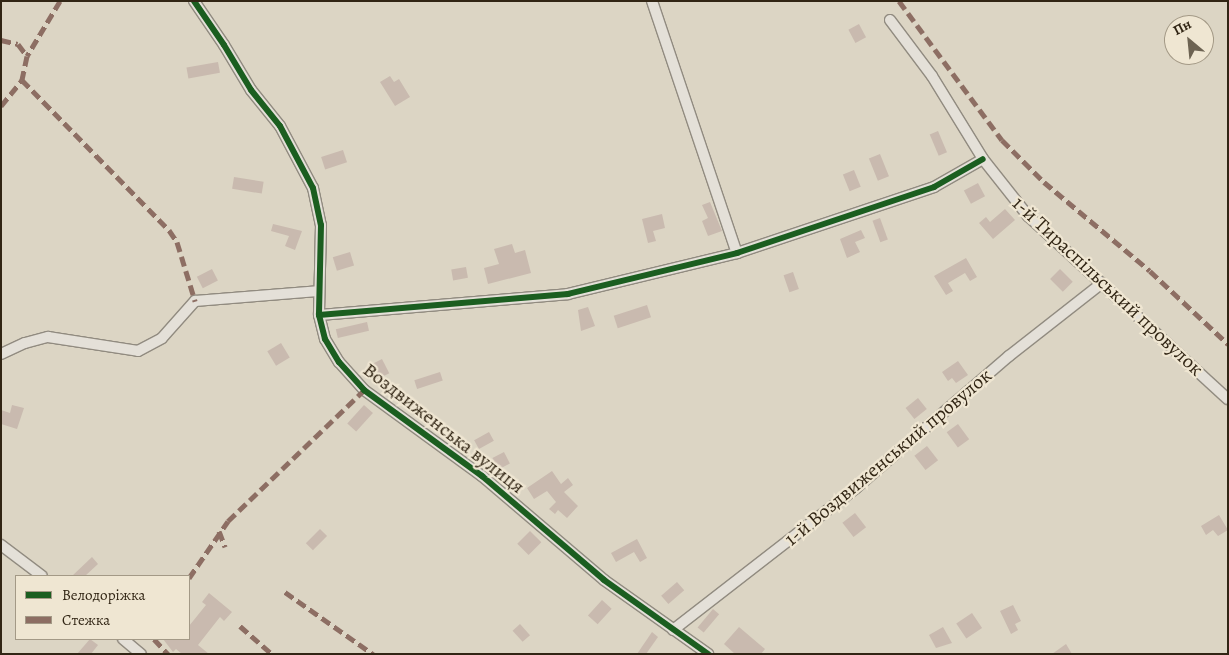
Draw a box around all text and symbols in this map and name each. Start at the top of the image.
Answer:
north arrow [1164,15,1214,65]
text: Пн [1170,15,1195,40]
street label: 1-й Тираспільський провулок [1008,191,1208,381]
street label: Воздвиженська вулиця [358,357,530,499]
street label: 1-й Воздвиженський провулок [779,363,997,551]
legend [15,575,190,640]
text: Велодоріжка [62,585,145,605]
text: Стежка [62,610,110,630]

